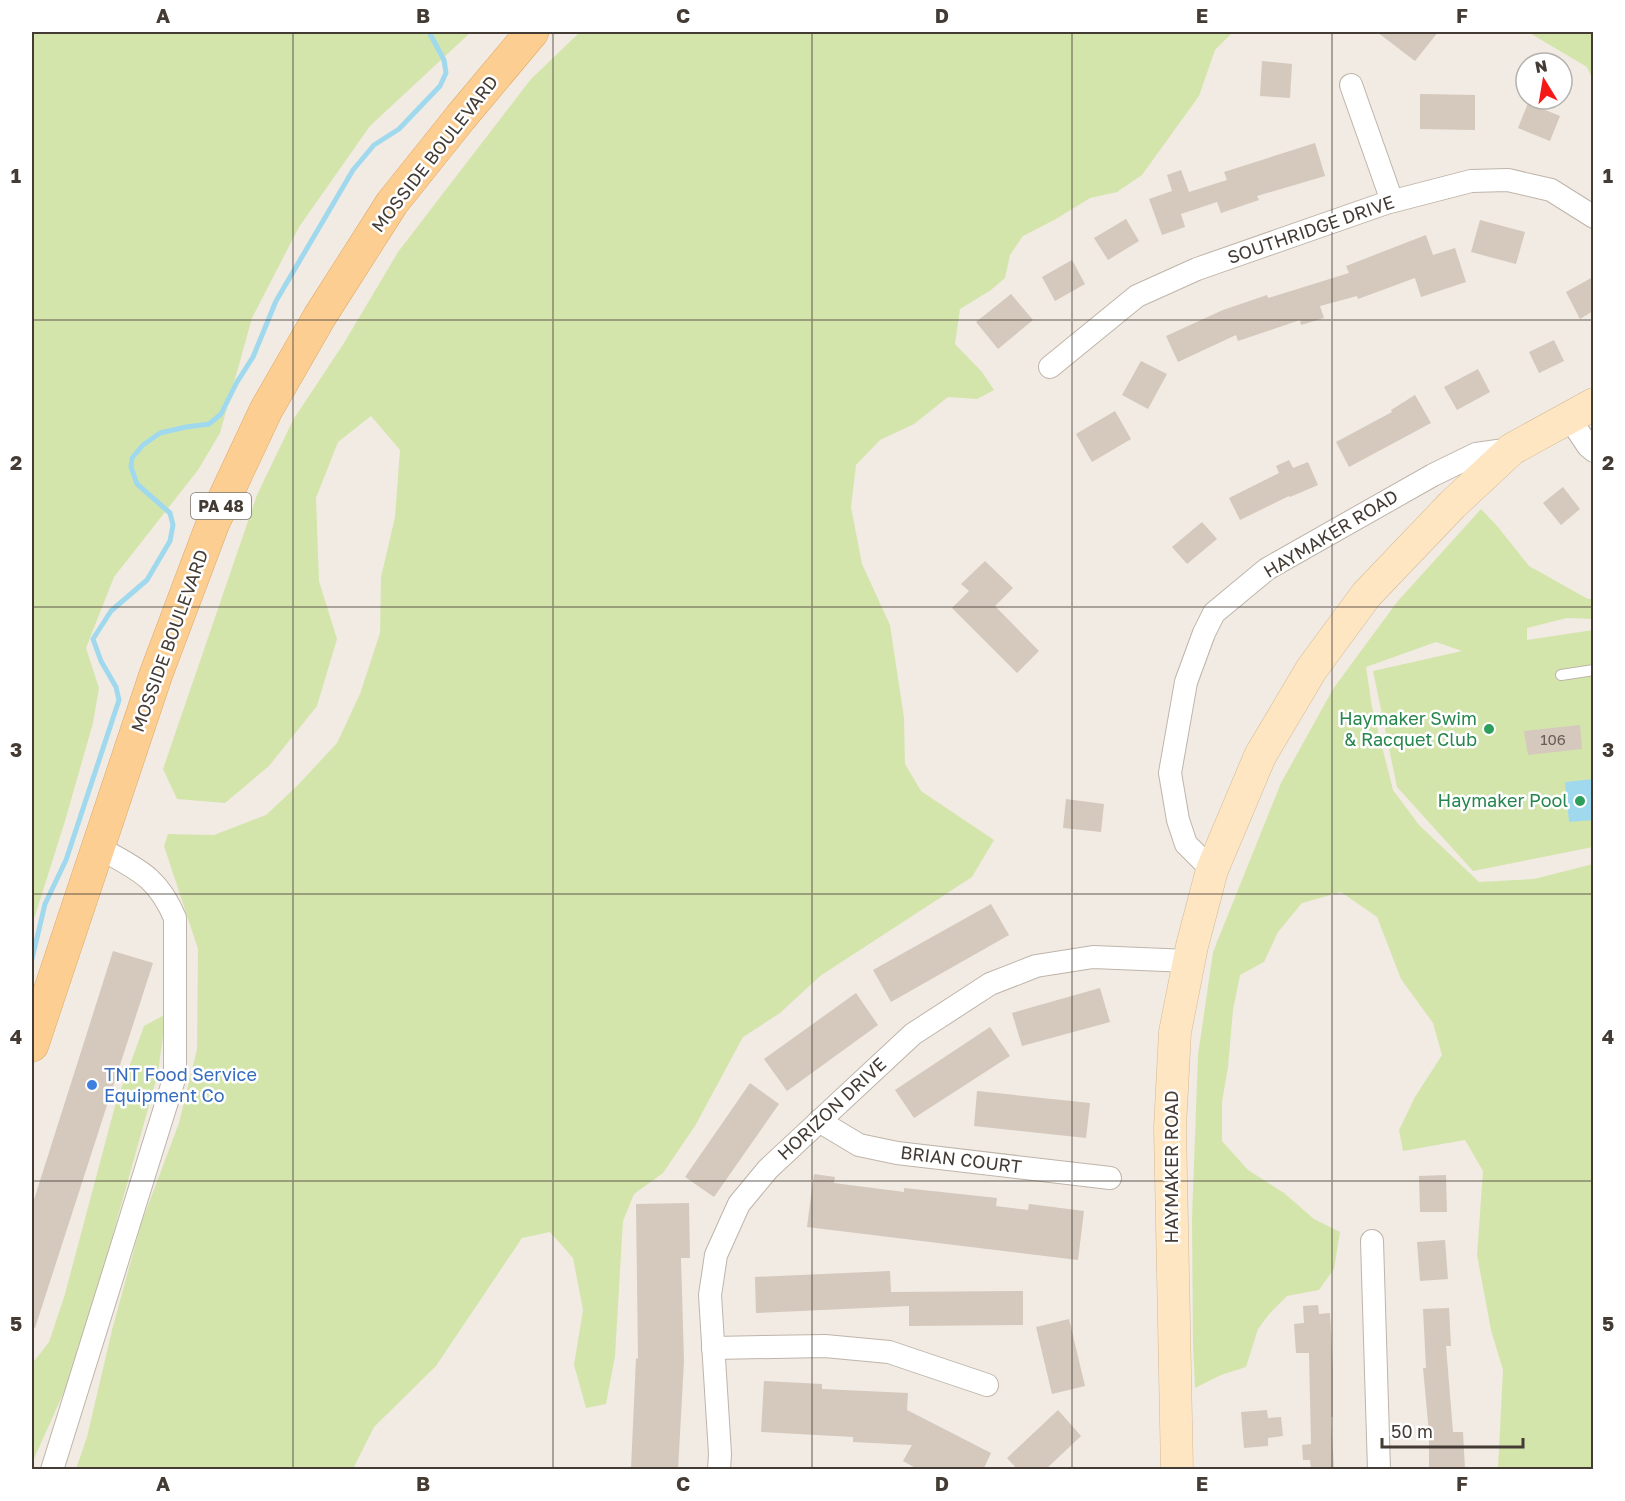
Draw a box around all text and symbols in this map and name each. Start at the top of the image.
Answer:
text: A [156,3,170,27]
text: B [416,3,430,27]
text: C [676,3,690,27]
text: D [935,3,949,27]
text: E [1196,3,1208,27]
text: F [1456,3,1468,27]
north arrow [1514,51,1574,111]
text: N [1533,55,1549,77]
street label: MOSSIDE BOULEVARD [366,71,502,236]
text: 1 [11,163,21,187]
text: 1 [1603,163,1613,187]
street label: SOUTHRIDGE DRIVE [1224,190,1397,268]
text: 2 [10,450,22,474]
text: 2 [1602,450,1614,474]
street label: HAYMAKER ROAD [1259,484,1402,582]
road number: PA 48 [191,493,251,519]
street label: MOSSIDE BOULEVARD [126,546,212,735]
place label: Haymaker Swim & Racquet Club [1339,707,1477,750]
marker: Haymaker Swim & Racquet Club [1482,722,1496,736]
house number: 106 [1540,730,1566,748]
text: 3 [10,737,22,761]
text: 3 [1602,737,1614,761]
place label: Haymaker Pool [1438,789,1568,811]
marker: Haymaker Pool [1573,794,1587,808]
text: 4 [10,1024,22,1048]
text: 4 [1602,1024,1614,1048]
street label: HORIZON DRIVE [772,1052,890,1164]
place label: TNT Food Service Equipment Co [104,1063,257,1106]
marker: TNT Food Service Equipment Co [85,1078,99,1092]
street label: HAYMAKER ROAD [1160,1091,1182,1244]
street label: BRIAN COURT [899,1141,1023,1177]
text: 5 [10,1311,22,1335]
text: 5 [1602,1311,1614,1335]
scale bar [1382,1411,1523,1449]
text: 50 m [1391,1420,1433,1442]
text: A [156,1471,170,1495]
text: B [416,1471,430,1495]
text: C [676,1471,690,1495]
text: D [935,1471,949,1495]
text: E [1196,1471,1208,1495]
text: F [1456,1471,1468,1495]

